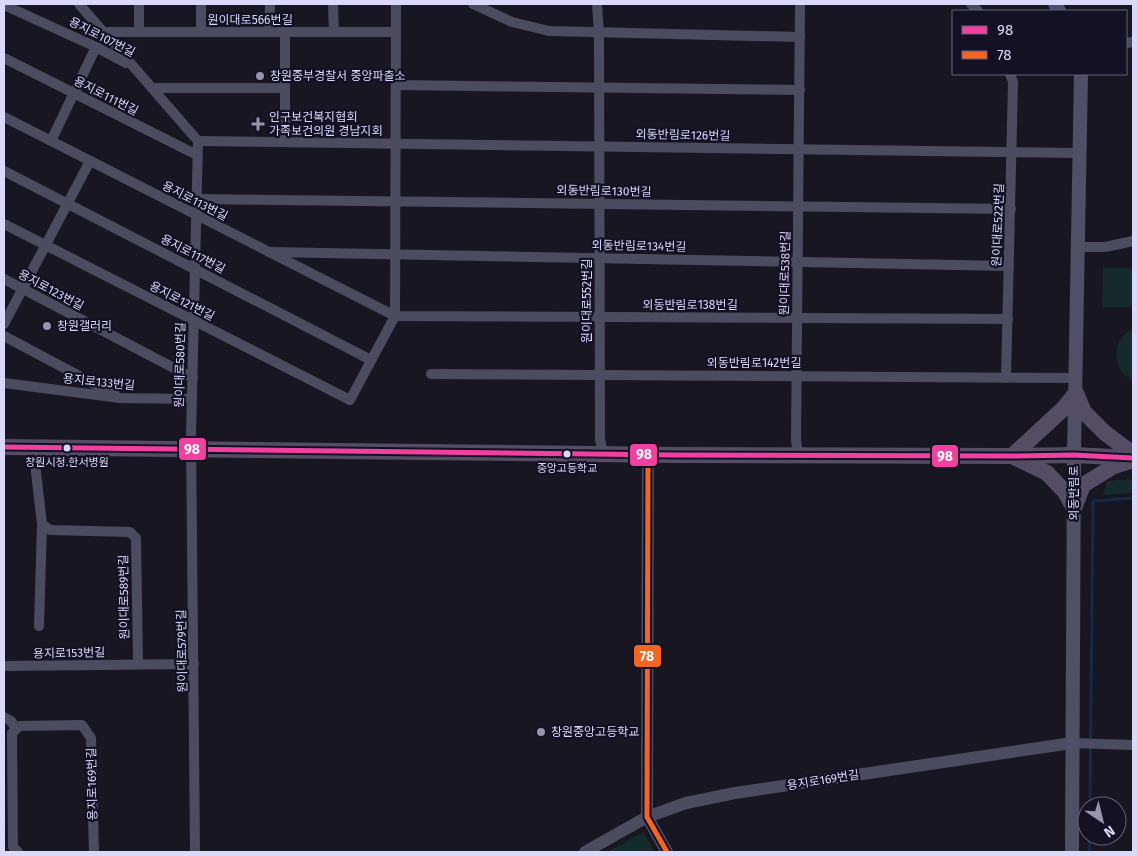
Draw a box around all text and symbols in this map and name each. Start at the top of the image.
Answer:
legend [952,10,1127,75]
street label: 원이대로566번길 [207,13,293,27]
street label: 용지로107번길 [67,14,137,60]
text: 98 [997,21,1013,39]
text: 78 [997,46,1012,64]
place label: 창원중부경찰서 중앙파출소 [270,69,406,83]
marker: 창원중부경찰서 중앙파출소 [254,70,266,82]
street label: 용지로111번길 [71,74,141,118]
place label: 인구보건복지협회 가족보건의원 경남지회 [269,110,383,138]
marker: 인구보건복지협회 가족보건의원 경남지회 [251,117,265,131]
street label: 외동반림로126번길 [635,127,731,143]
street label: 용지로113번길 [160,179,230,223]
street label: 외동반림로130번길 [556,183,652,199]
street label: 원이대로522번길 [990,183,1006,267]
street label: 원이대로538번길 [777,230,793,316]
street label: 용지로117번길 [158,232,228,276]
street label: 외동반림로134번길 [591,238,687,254]
street label: 원이대로552번길 [580,259,594,343]
street label: 용지로123번길 [16,267,86,313]
street label: 용지로121번길 [147,279,217,323]
street label: 외동반림로138번길 [642,298,738,312]
place label: 창원갤러리 [57,319,112,333]
marker: 창원갤러리 [41,320,53,332]
street label: 원이대로580번길 [172,322,188,408]
street label: 외동반림로142번길 [707,356,801,370]
street label: 용지로133번길 [62,371,136,393]
line badge: 98 [178,437,207,461]
text: 98 [184,441,200,458]
marker: 창원시청.한서병원 [62,443,72,453]
line badge: 98 [629,443,658,467]
line badge: 98 [931,444,959,468]
text: 98 [636,446,652,463]
text: 98 [937,448,953,465]
marker: 중앙고등학교 [562,449,572,459]
place label: 창원시청.한서병원 [25,456,109,469]
place label: 중앙고등학교 [537,462,597,475]
street label: 외동반림로 [1067,465,1081,521]
street label: 원이대로589번길 [116,554,132,640]
street label: 원이대로579번길 [174,609,190,693]
line badge: 78 [633,644,662,668]
street label: 용지로153번길 [33,645,105,661]
text: 78 [640,648,654,665]
place label: 창원중앙고등학교 [551,725,639,739]
marker: 창원중앙고등학교 [535,726,547,738]
street label: 용지로169번길 [84,747,100,821]
street label: 용지로169번길 [786,767,860,793]
north arrow [1077,796,1127,846]
text: N [1100,822,1118,841]

